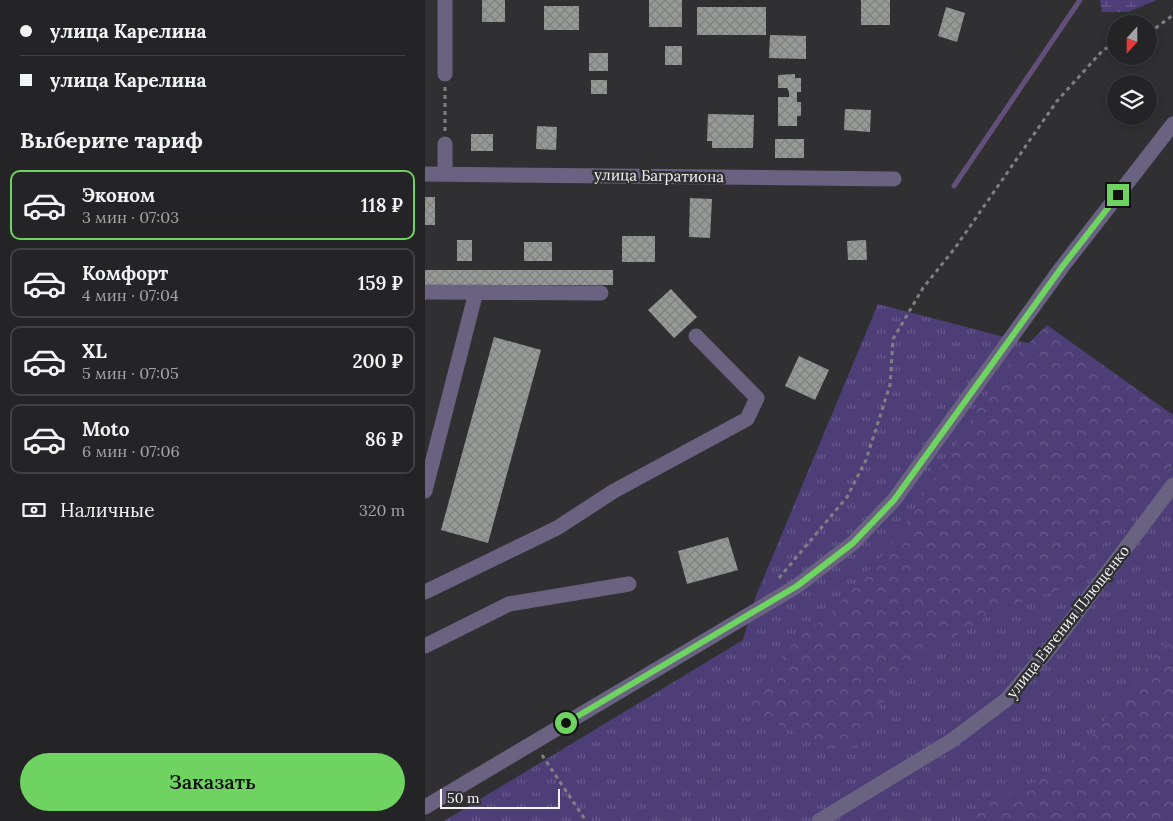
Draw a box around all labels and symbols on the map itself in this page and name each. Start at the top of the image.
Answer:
north arrow [1107,15,1157,65]
street label: улица Багратиона [594,165,724,186]
route end [1107,184,1129,206]
street label: улица Евгения Плющенко [1002,541,1133,702]
route start [555,712,577,734]
scale bar [440,786,560,809]

